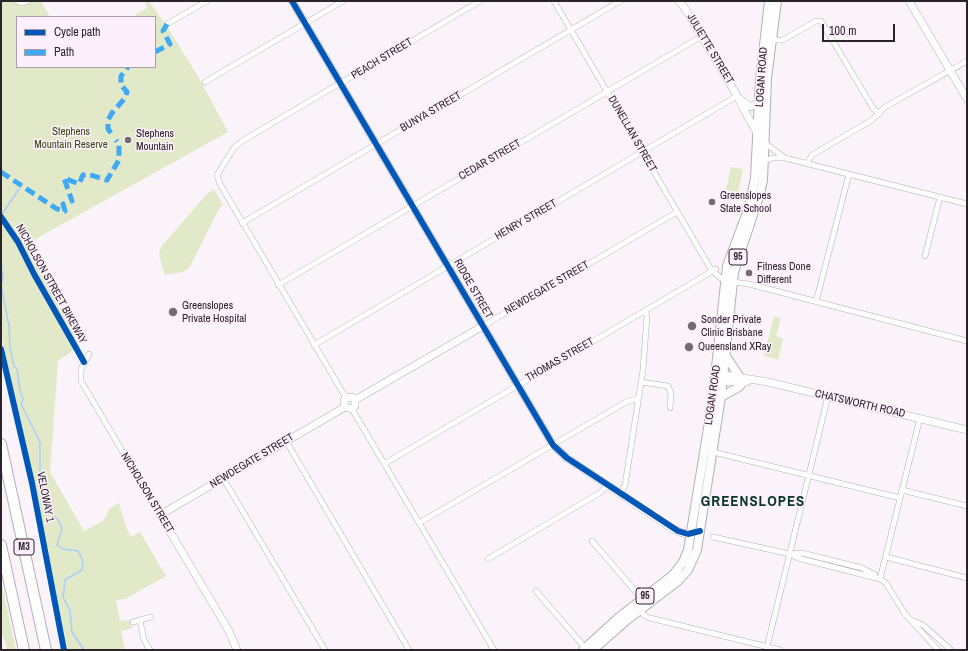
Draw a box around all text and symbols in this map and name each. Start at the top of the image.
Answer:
street label: JULIETTE STREET [684,11,736,87]
legend [16,16,156,68]
scale bar [824,16,897,42]
text: 100 m [829,23,856,39]
text: Cycle path [54,24,101,40]
street label: PEACH STREET [349,36,415,82]
text: Path [54,44,74,60]
street label: LOGAN ROAD [753,47,771,107]
street label: BUNYA STREET [398,89,464,135]
street label: DUNELLAN STREET [605,93,659,175]
park label: Stephens Mountain Reserve [34,125,108,151]
place label: Stephens Mountain [136,127,174,153]
marker: Stephens Mountain [123,135,133,145]
street label: CEDAR STREET [457,137,523,183]
place label: Greenslopes State School [720,189,771,215]
street label: HENRY STREET [493,197,559,243]
marker: Greenslopes State School [707,197,717,207]
street label: NICHOLSON STREET BIKEWAY [13,222,89,346]
road number: 95 [729,249,747,265]
street label: RIDGE STREET [451,257,495,321]
street label: NEWDEGATE STREET [502,258,592,318]
place label: Fitness Done Different [757,260,811,286]
marker: Fitness Done Different [744,268,754,278]
place label: Greenslopes Private Hospital [182,299,246,325]
marker: Greenslopes Private Hospital [167,306,179,318]
place label: Sonder Private Clinic Brisbane [701,313,763,339]
marker: Sonder Private Clinic Brisbane [686,320,698,332]
street label: THOMAS STREET [523,335,597,385]
place label: Queensland XRay [698,340,771,354]
marker: Queensland XRay [683,341,695,353]
street label: LOGAN ROAD [702,364,724,426]
street label: CHATSWORTH ROAD [814,387,906,421]
street label: NEWDEGATE STREET [208,431,296,491]
street label: NICHOLSON STREET [118,450,176,536]
street label: VELOWAY 1 [34,471,56,523]
district label: GREENSLOPES [701,493,805,511]
road number: M3 [14,539,34,555]
road number: 95 [636,588,654,604]

